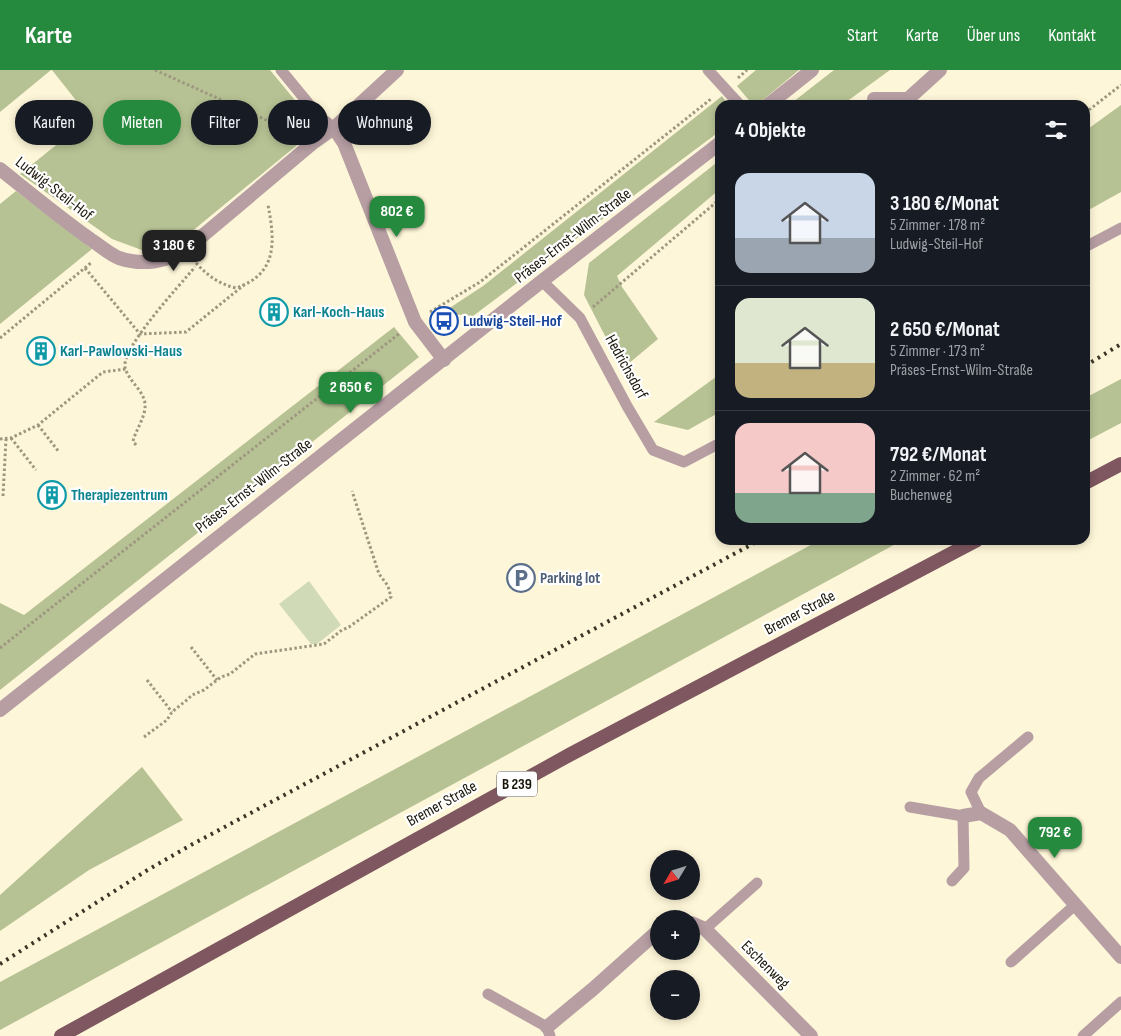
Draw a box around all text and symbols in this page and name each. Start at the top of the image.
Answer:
text: Karte [25,21,72,50]
text: Start [847,25,878,46]
text: Karte [906,25,939,46]
text: Über uns [967,25,1020,46]
text: Kontakt [1048,25,1096,46]
chip: Kaufen [15,100,93,145]
chip: Mieten [103,100,181,145]
chip: Filter [191,100,258,145]
chip: Neu [268,100,328,145]
chip: Wohnung [338,100,431,145]
icon: filters [1042,116,1070,144]
text: 4 Objekte [735,118,806,143]
street label: Ludwig-Steil-Hof [12,153,97,225]
street label: Präses-Ernst-Wilm-Straße [511,185,635,287]
text: 3 180 €/Monat [890,191,999,216]
icon: home [775,193,835,253]
pin: 802 € [362,196,432,238]
text: 802 € [381,202,413,221]
text: 5 Zimmer · 178 m² [890,216,985,235]
pin: 3 180 € [128,230,220,272]
text: Ludwig-Steil-Hof [890,235,983,254]
text: 3 180 € [153,236,195,255]
building icon: Karl-Koch-Haus [259,297,289,327]
place label: Karl-Koch-Haus [293,303,384,322]
bus stop icon: Ludwig-Steil-Hof [429,306,459,336]
place label: Ludwig-Steil-Hof [463,312,563,331]
text: 2 650 €/Monat [890,317,1000,342]
icon: home [775,318,835,378]
street label: Hedrichsdorf [601,332,652,403]
building icon: Karl-Pawlowski-Haus [26,336,56,366]
place label: Karl-Pawlowski-Haus [60,342,182,361]
text: 5 Zimmer · 173 m² [890,342,985,361]
text: Präses-Ernst-Wilm-Straße [890,361,1033,380]
pin: 2 650 € [305,372,397,414]
text: 2 650 € [330,378,372,397]
street label: Präses-Ernst-Wilm-Straße [192,435,316,537]
text: 792 €/Monat [890,442,987,467]
icon: home [775,443,835,503]
text: 2 Zimmer · 62 m² [890,467,980,486]
building icon: Therapiezentrum [37,480,67,510]
place label: Therapiezentrum [71,486,168,505]
text: Buchenweg [890,486,952,505]
parking icon: Parking lot [506,563,536,593]
place label: Parking lot [540,569,600,588]
street label: Bremer Straße [761,587,839,639]
road number: B 239 [497,772,537,796]
street label: Bremer Straße [404,777,480,831]
pin: 792 € [1020,816,1090,859]
text: 792 € [1039,823,1071,842]
north arrow [650,850,700,900]
map controls [650,850,700,1020]
button: + [650,910,700,960]
street label: Eschenweg [737,937,793,993]
button: − [650,970,700,1020]

